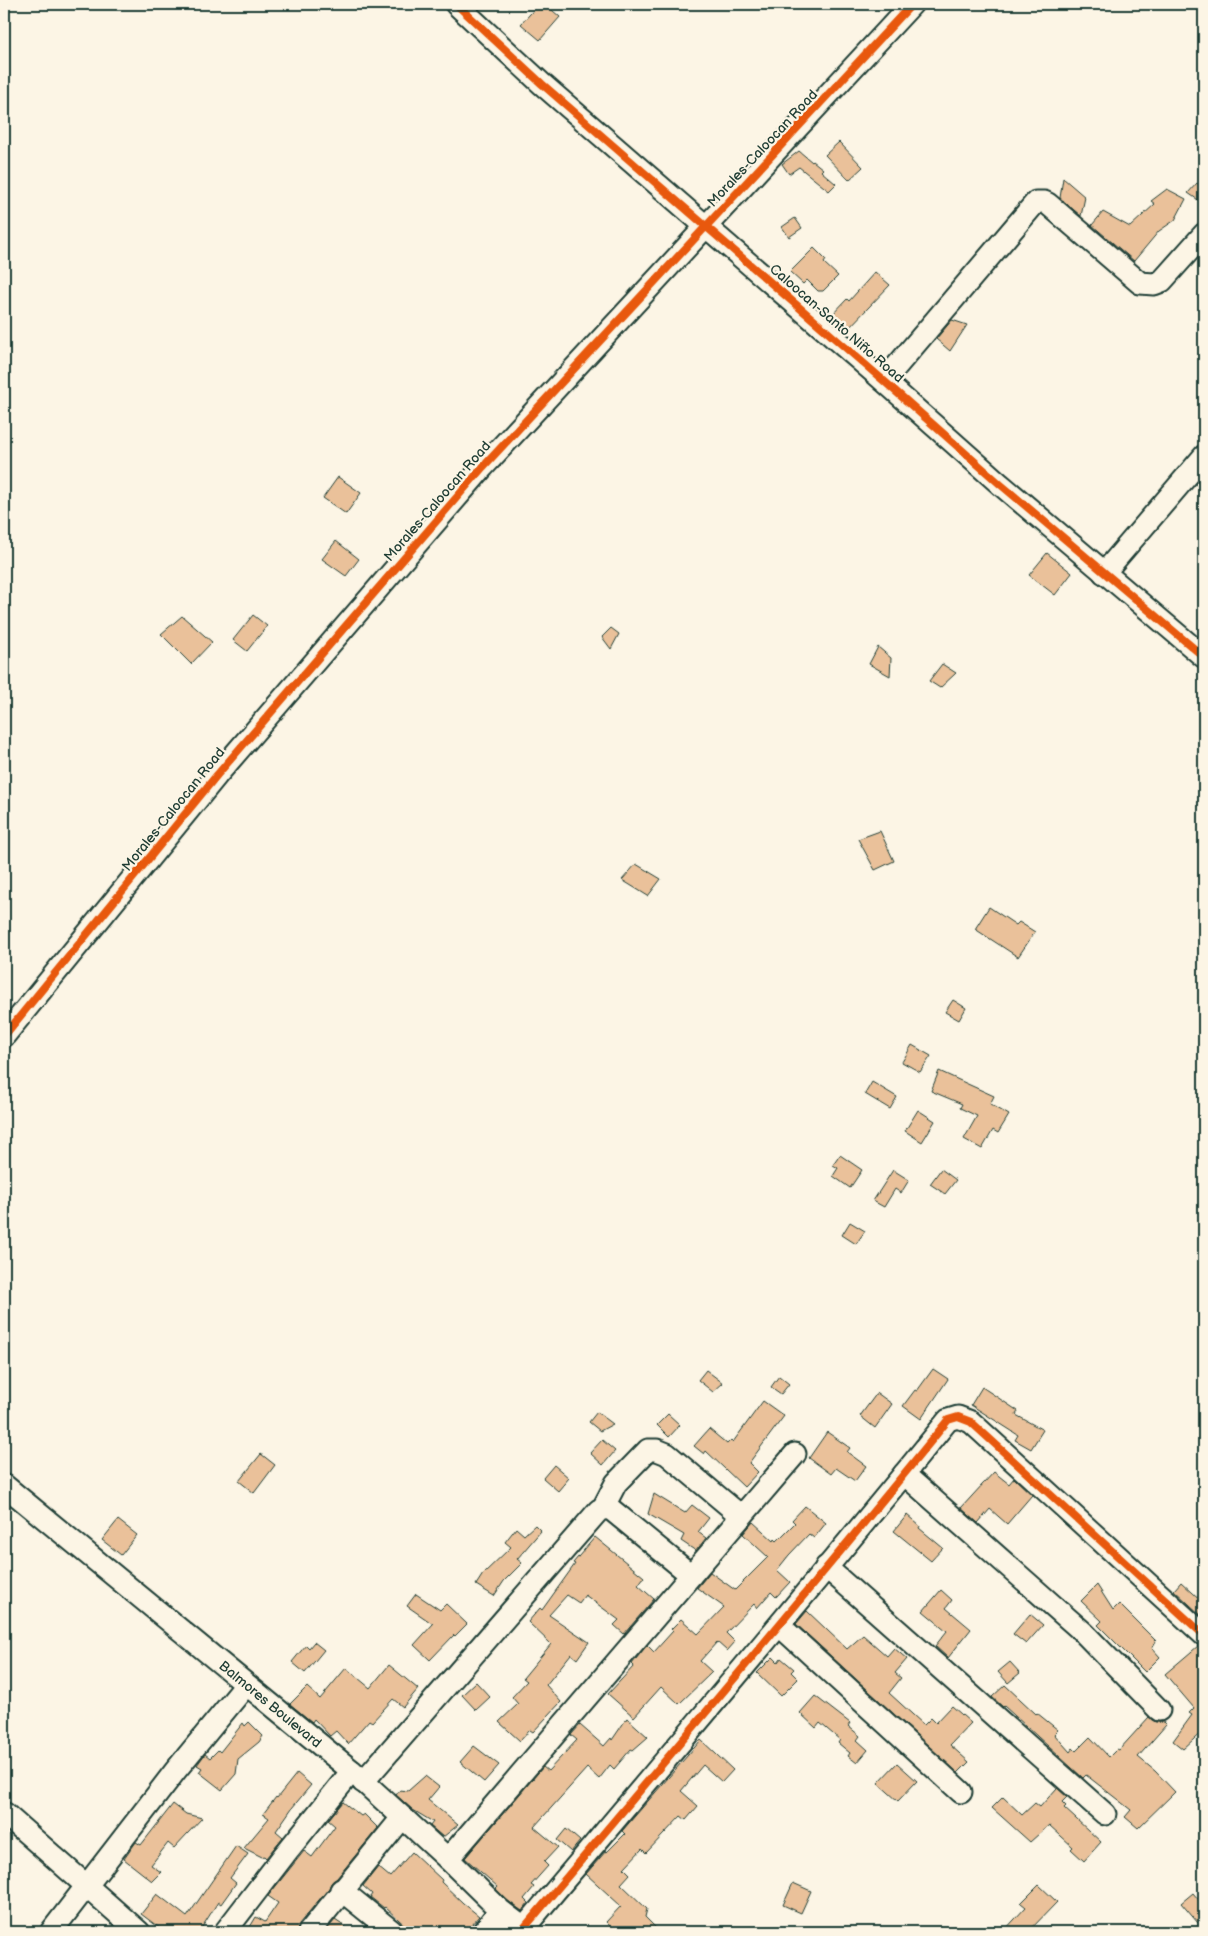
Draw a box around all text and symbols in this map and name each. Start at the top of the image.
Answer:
street label: Morales-Caloocan Road [704,86,821,210]
street label: Caloocan-Santo Niño Road [766,260,907,386]
street label: Morales-Caloocan Road [381,438,494,565]
street label: Morales-Caloocan Road [118,744,228,874]
street label: Balmores Boulevard [215,1657,325,1752]

